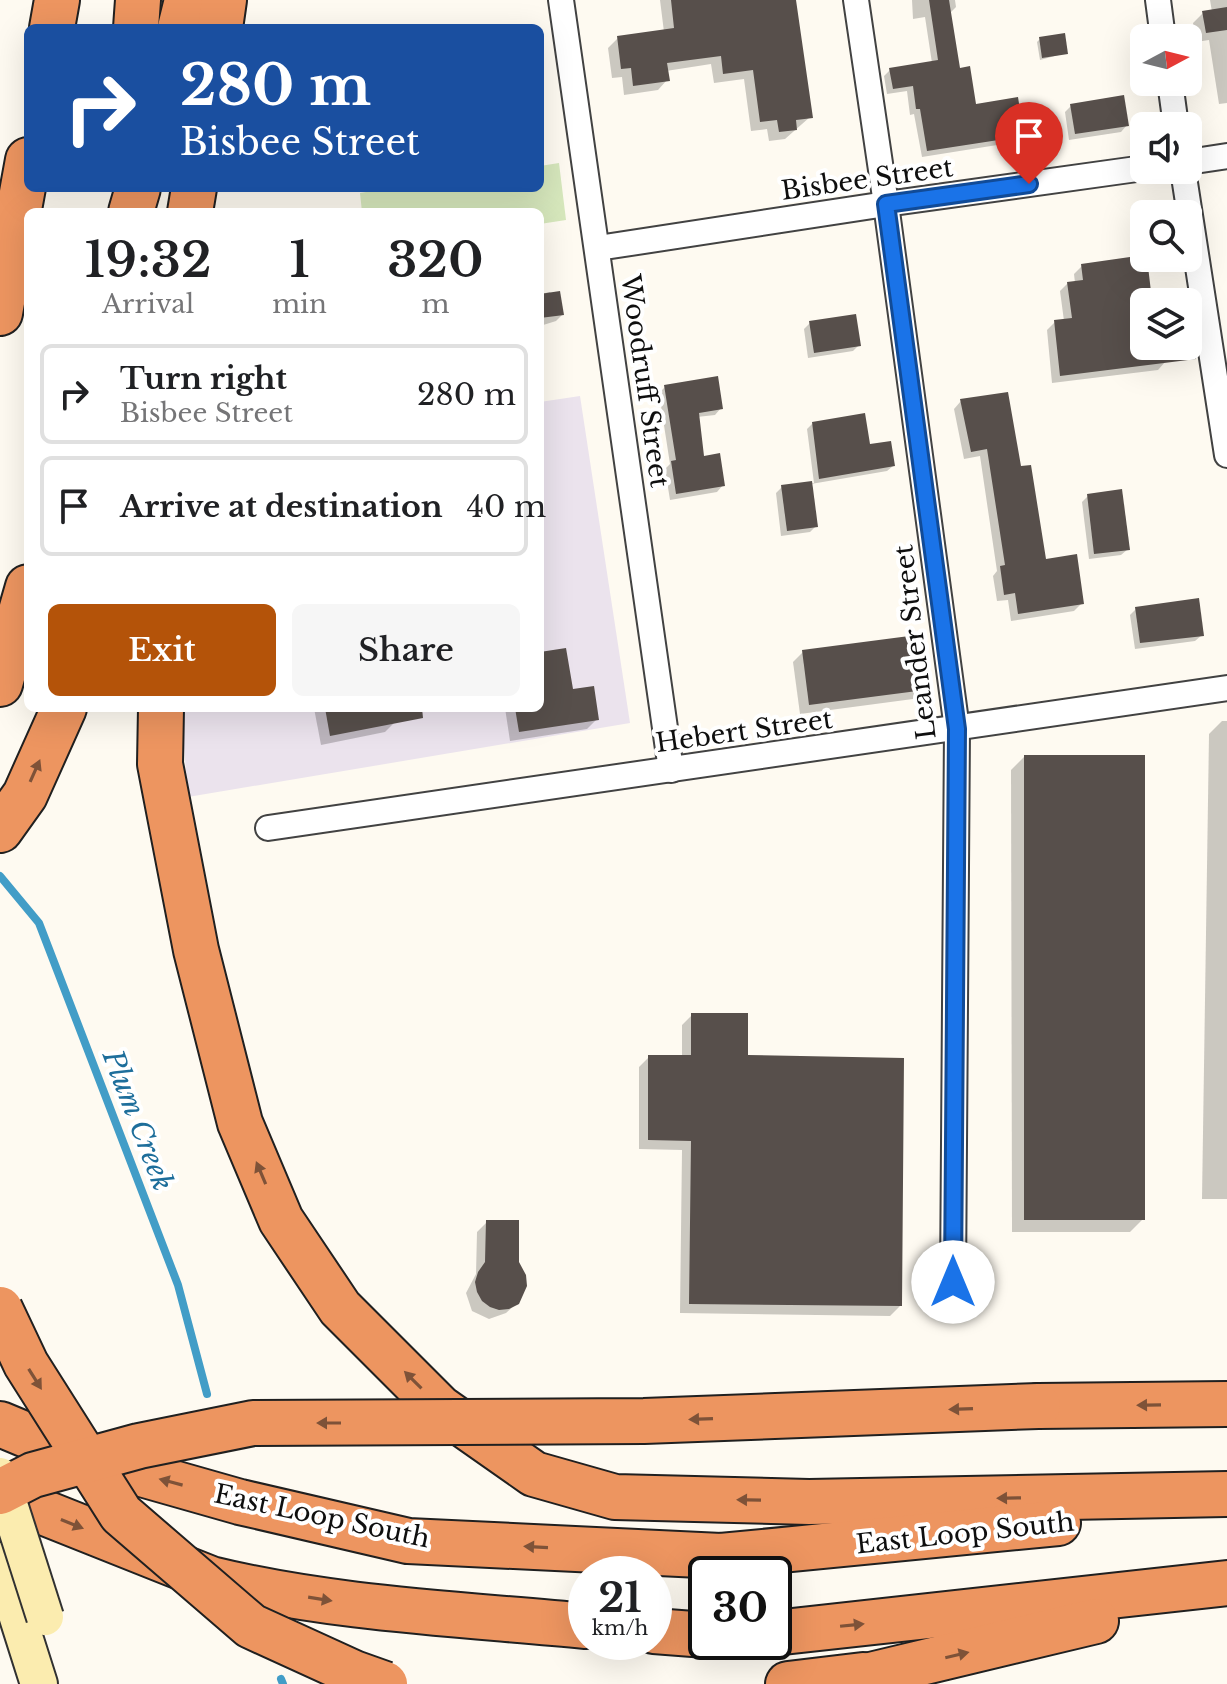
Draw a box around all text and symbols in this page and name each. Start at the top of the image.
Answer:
north arrow [1130,24,1202,96]
map controls [1130,24,1202,360]
text: 280 m [180,51,371,120]
icon: right [48,56,152,160]
pin [995,102,1063,184]
button: sound [1130,112,1202,184]
icon: arrive [1007,114,1051,158]
text: Bisbee Street [180,120,420,165]
street label: Bisbee Street [779,151,955,207]
button: search [1130,200,1202,272]
text: 19:32 [84,230,212,290]
text: 1 [289,230,310,290]
text: 320 [387,230,484,290]
street label: Woodruff Street [614,272,676,490]
text: Arrival [102,288,194,320]
text: min [272,288,327,320]
text: m [421,288,449,320]
button: layers [1130,288,1202,360]
text: Turn right [120,360,287,397]
icon: right [52,372,96,416]
text: 280 m [417,376,516,413]
text: Bisbee Street [120,397,293,429]
icon: arrive [52,484,96,528]
text: Arrive at destination [120,488,443,525]
text: 40 m [467,488,546,525]
street label: Leander Street [887,543,943,741]
button: Exit [48,604,276,696]
button: Share [292,604,520,696]
street label: Hebert Street [654,703,835,759]
one-way arrow [29,759,42,783]
water label: Plum Creek [94,1044,180,1195]
one-way arrow [254,1161,267,1185]
position arrow [911,1240,995,1324]
one-way arrow [28,1368,42,1390]
one-way arrow [403,1371,422,1390]
one-way arrow [1136,1399,1161,1411]
one-way arrow [948,1403,973,1416]
one-way arrow [688,1412,713,1425]
one-way arrow [316,1417,341,1429]
one-way arrow [159,1475,184,1487]
street label: East Loop South [211,1478,433,1554]
one-way arrow [996,1492,1021,1504]
one-way arrow [736,1494,761,1507]
street label: East Loop South [854,1506,1076,1560]
one-way arrow [60,1518,84,1531]
one-way arrow [523,1540,548,1553]
speed limit sign: 30 [688,1556,792,1660]
text: 21 [598,1573,642,1623]
one-way arrow [308,1593,333,1605]
text: km/h [592,1616,648,1640]
one-way arrow [839,1618,864,1631]
one-way arrow [944,1648,969,1660]

